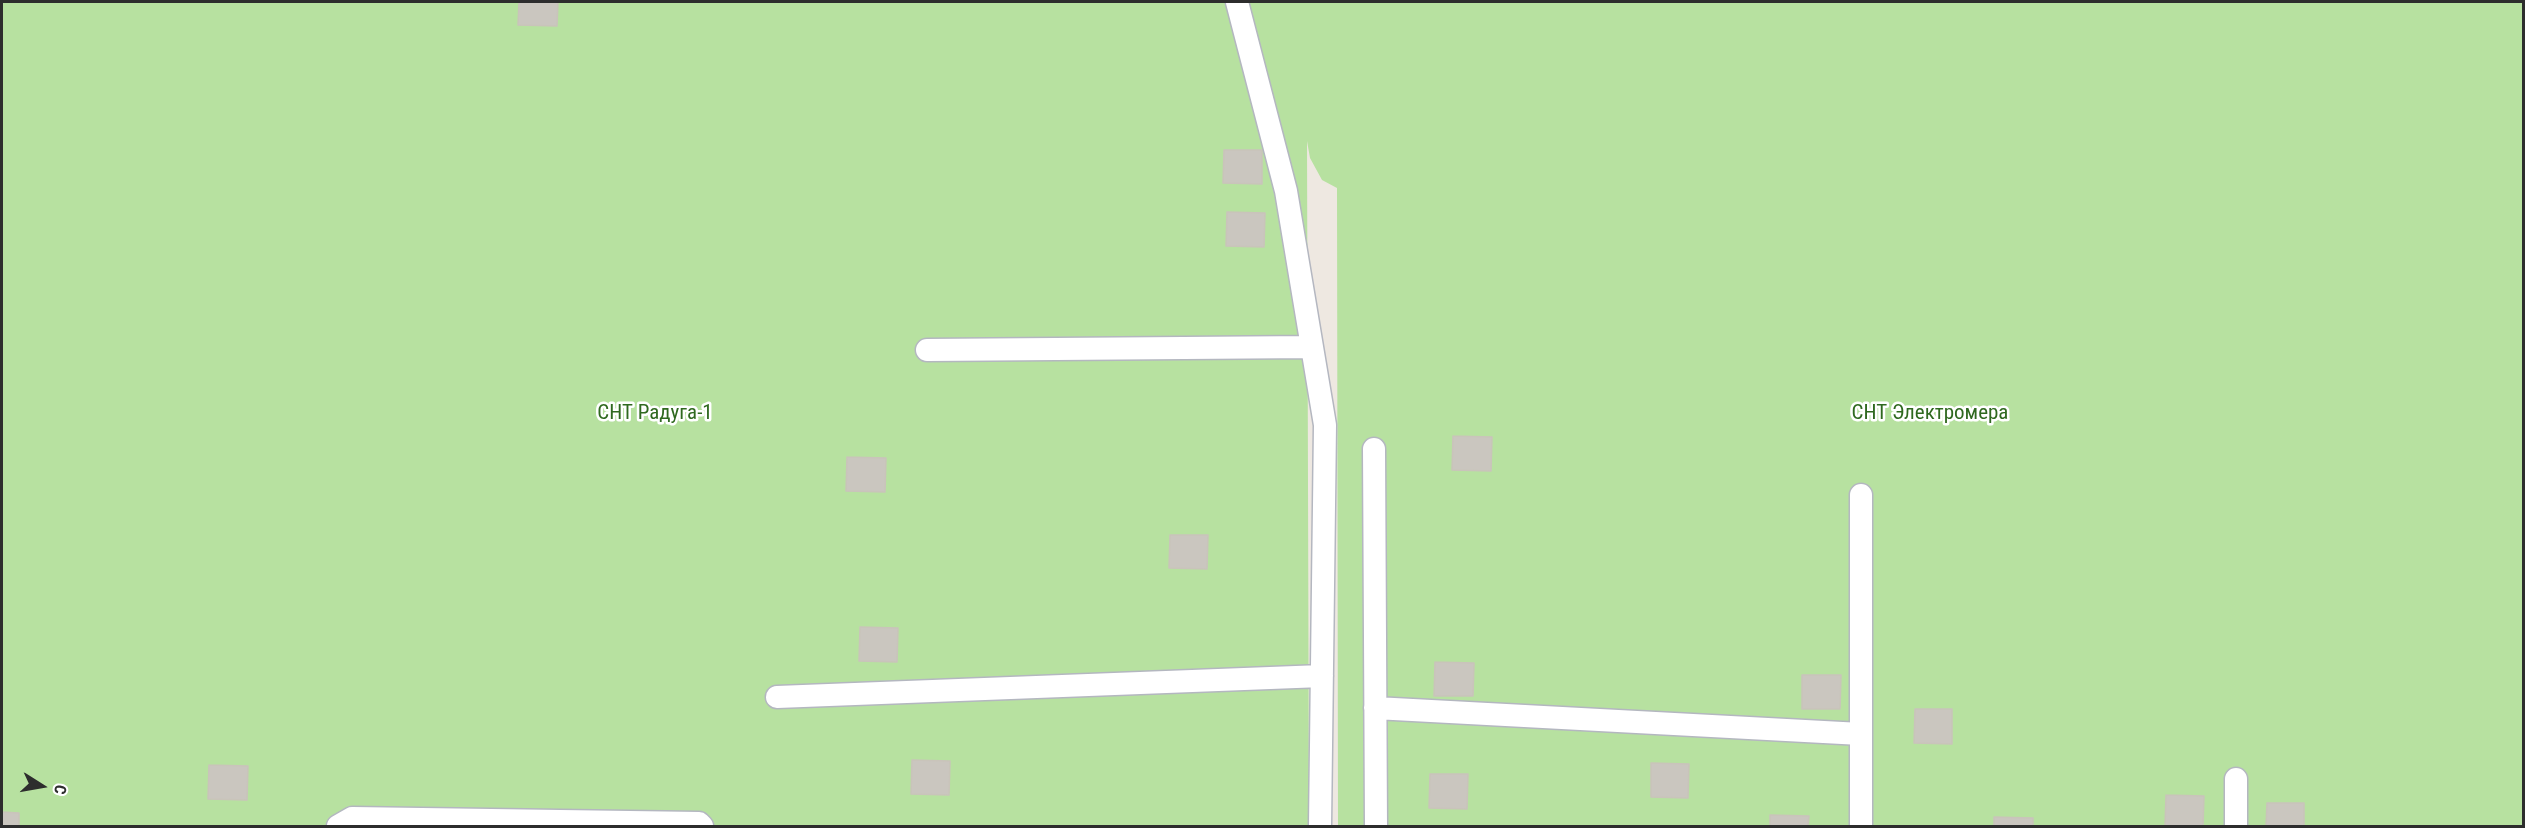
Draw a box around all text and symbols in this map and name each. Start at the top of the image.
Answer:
park label: СНТ Радуга-1 [597,401,713,427]
park label: СНТ Электромера [1852,401,2008,427]
north arrow [12,756,72,816]
text: С [50,783,70,796]

